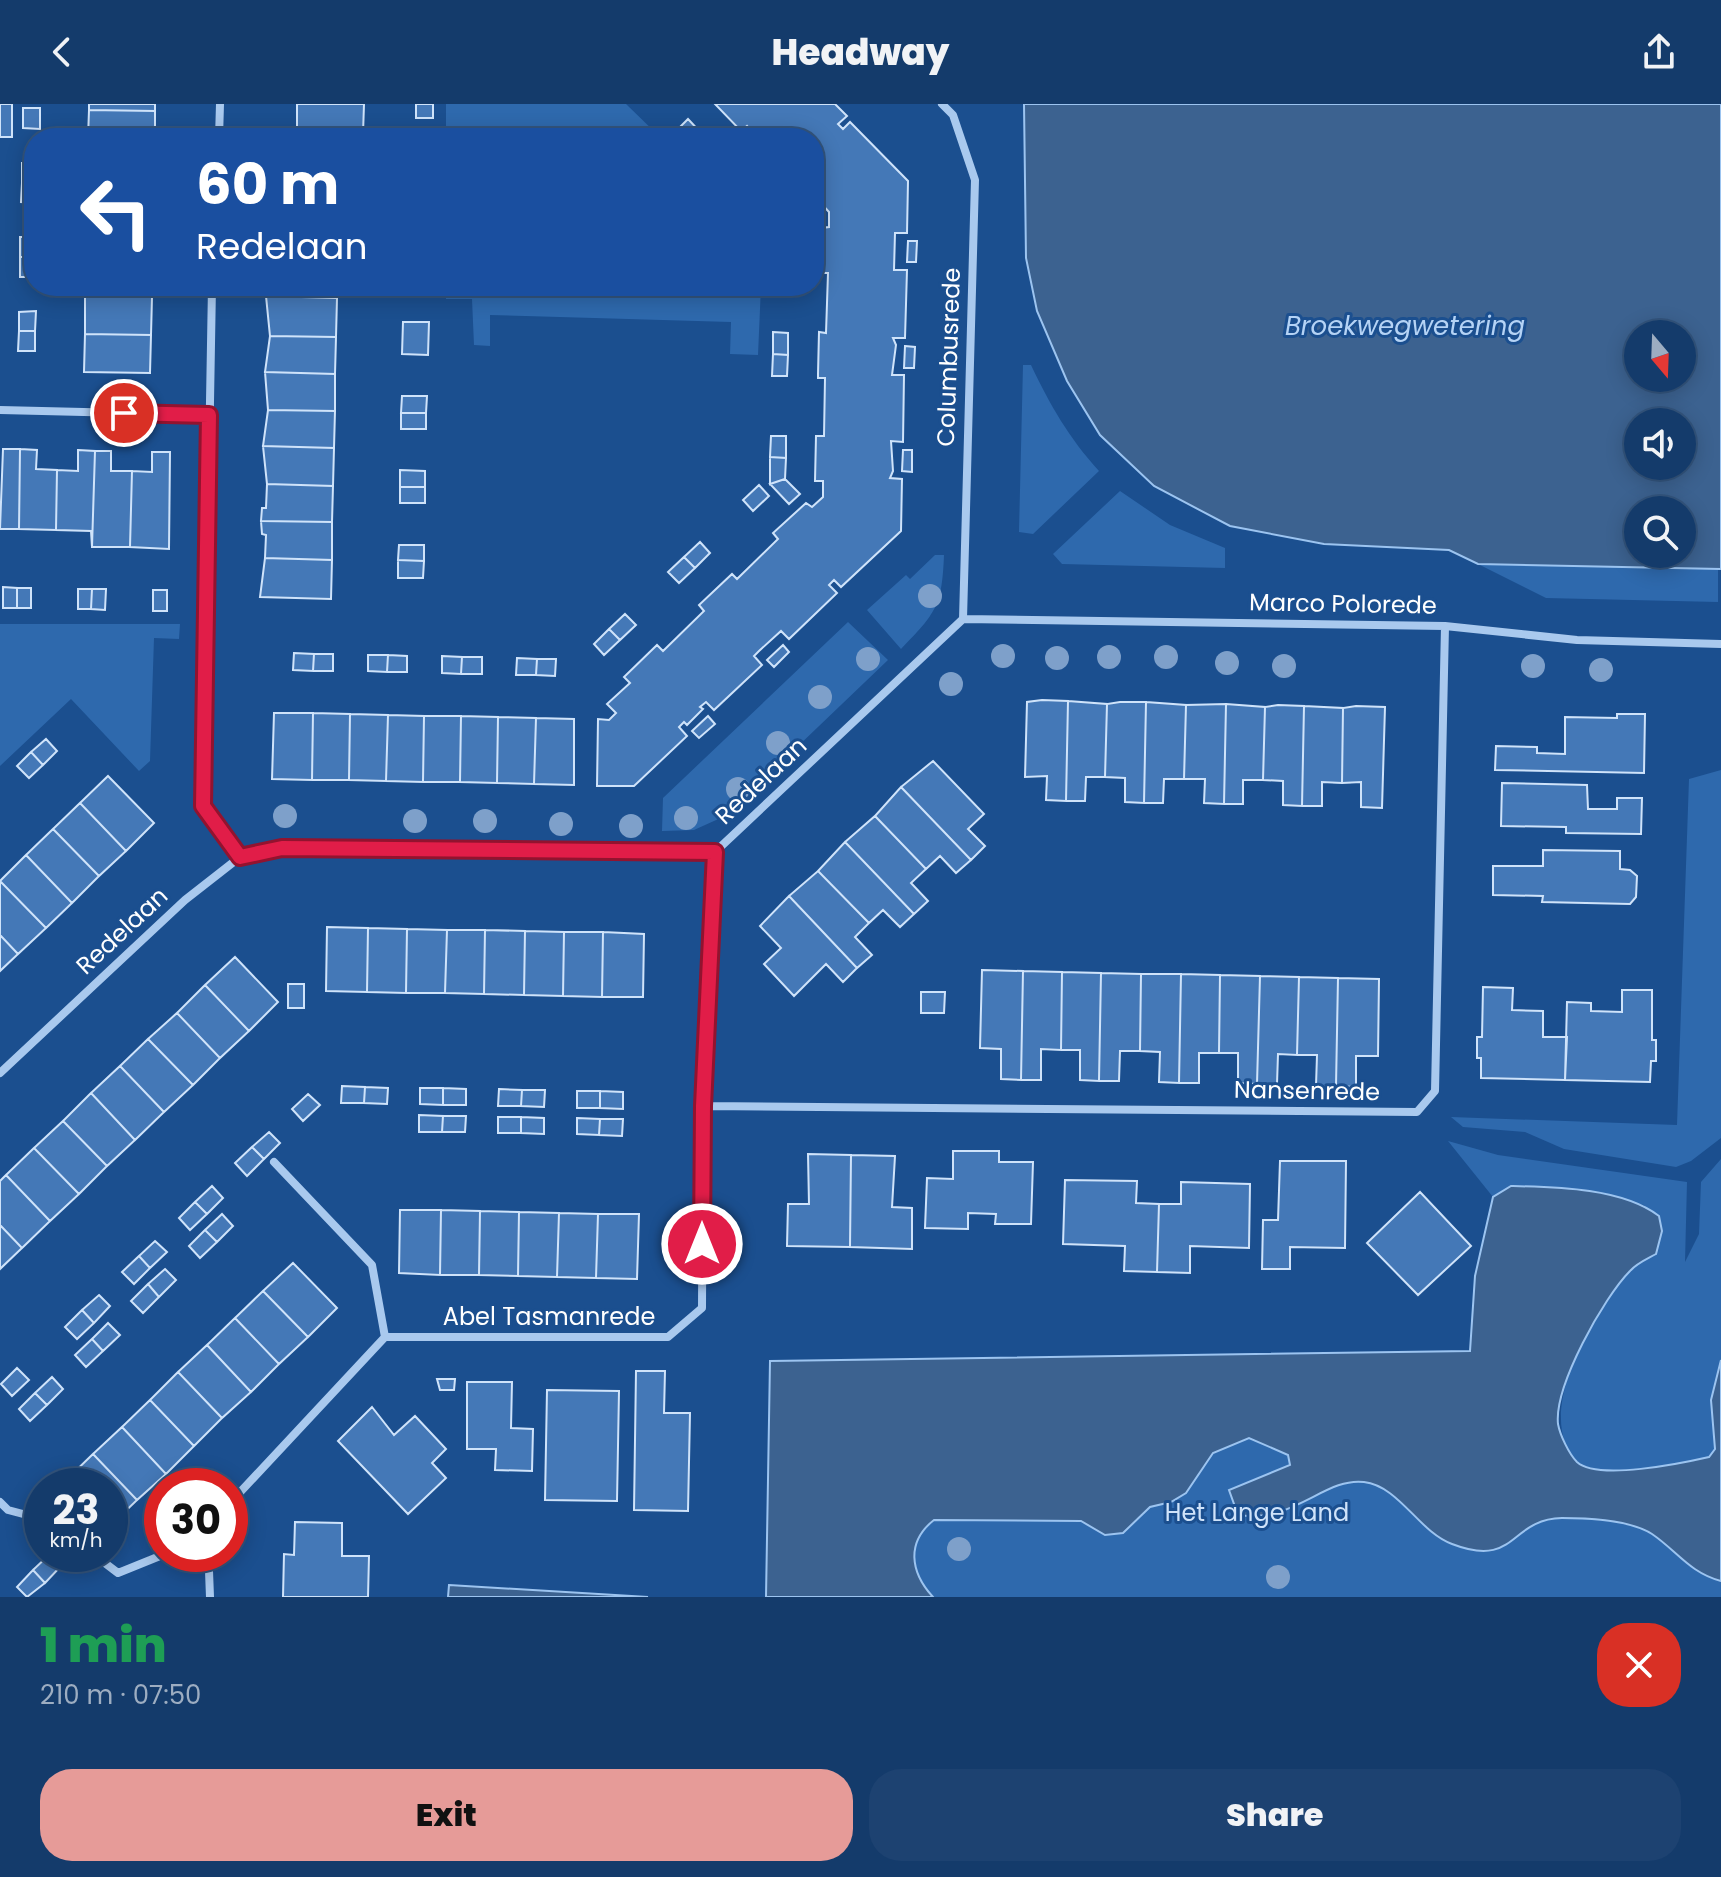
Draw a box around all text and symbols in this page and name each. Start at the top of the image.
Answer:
text: Headway [772,27,949,78]
icon: back [40,30,84,74]
icon: share [1637,30,1681,74]
text: 60 m [196,145,339,224]
icon: left [64,160,168,264]
text: Redelaan [196,221,367,272]
street label: Columbusrede [929,267,968,447]
water label: Broekwegwetering [1285,308,1525,344]
north arrow [1624,320,1696,392]
map controls [1624,320,1696,568]
pin [90,379,158,447]
icon: arrive [102,391,146,435]
button: sound [1624,408,1696,480]
button: search [1624,496,1696,568]
street label: Marco Polorede [1249,585,1437,622]
street label: Redelaan [708,730,814,832]
street label: Redelaan [69,880,175,982]
street label: Nansenrede [1234,1073,1380,1108]
position arrow [660,1202,744,1286]
street label: Abel Tasmanrede [443,1300,655,1333]
speed limit sign: 30 [144,1468,248,1572]
text: 23 [52,1482,100,1538]
park label: Het Lange Land [1165,1496,1349,1529]
text: km/h [49,1526,103,1554]
text: 1 min [40,1612,167,1679]
button: close [1597,1623,1681,1707]
text: 210 m · 07:50 [40,1677,201,1713]
button: Exit [40,1769,853,1861]
button: Share [869,1769,1681,1861]

